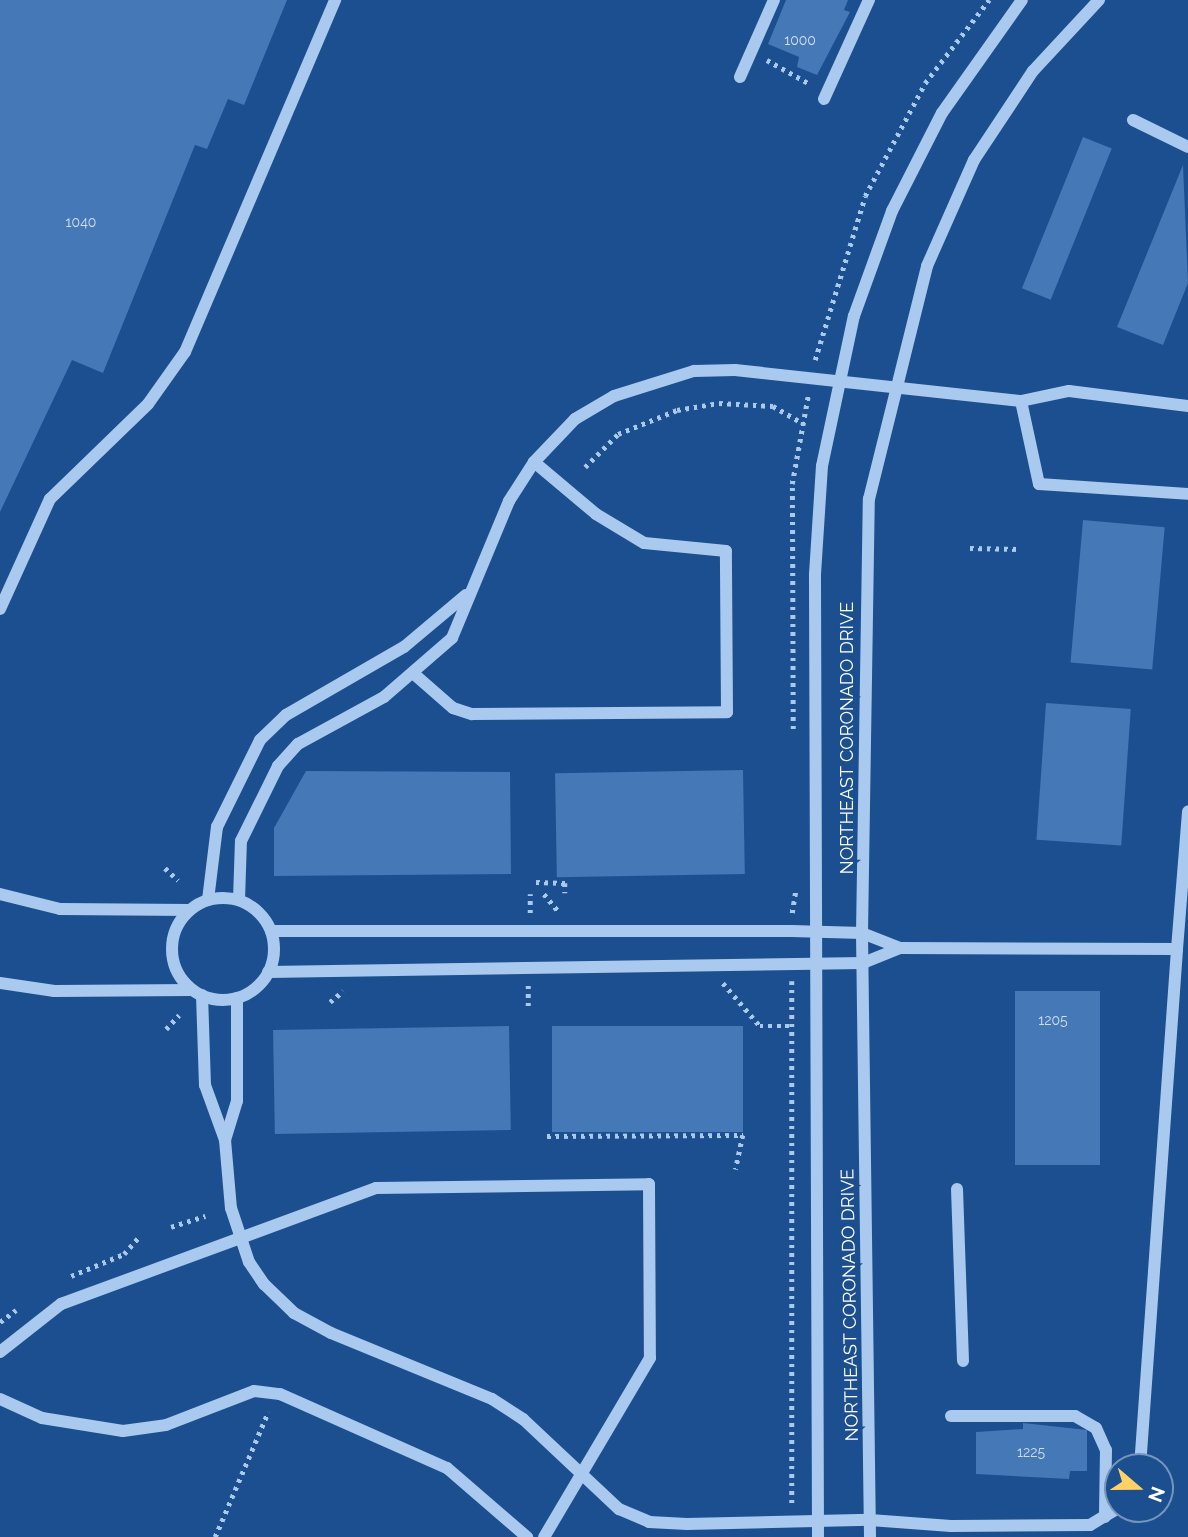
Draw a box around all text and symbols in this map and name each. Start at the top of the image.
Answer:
house number: 1000 [784,32,816,48]
house number: 1040 [66,214,96,230]
street label: NORTHEAST CORONADO DRIVE [836,601,858,875]
house number: 1205 [1038,1012,1068,1028]
street label: NORTHEAST CORONADO DRIVE [837,1168,863,1442]
house number: 1225 [1017,1444,1045,1460]
north arrow [1104,1453,1174,1523]
text: N [1144,1484,1170,1505]

